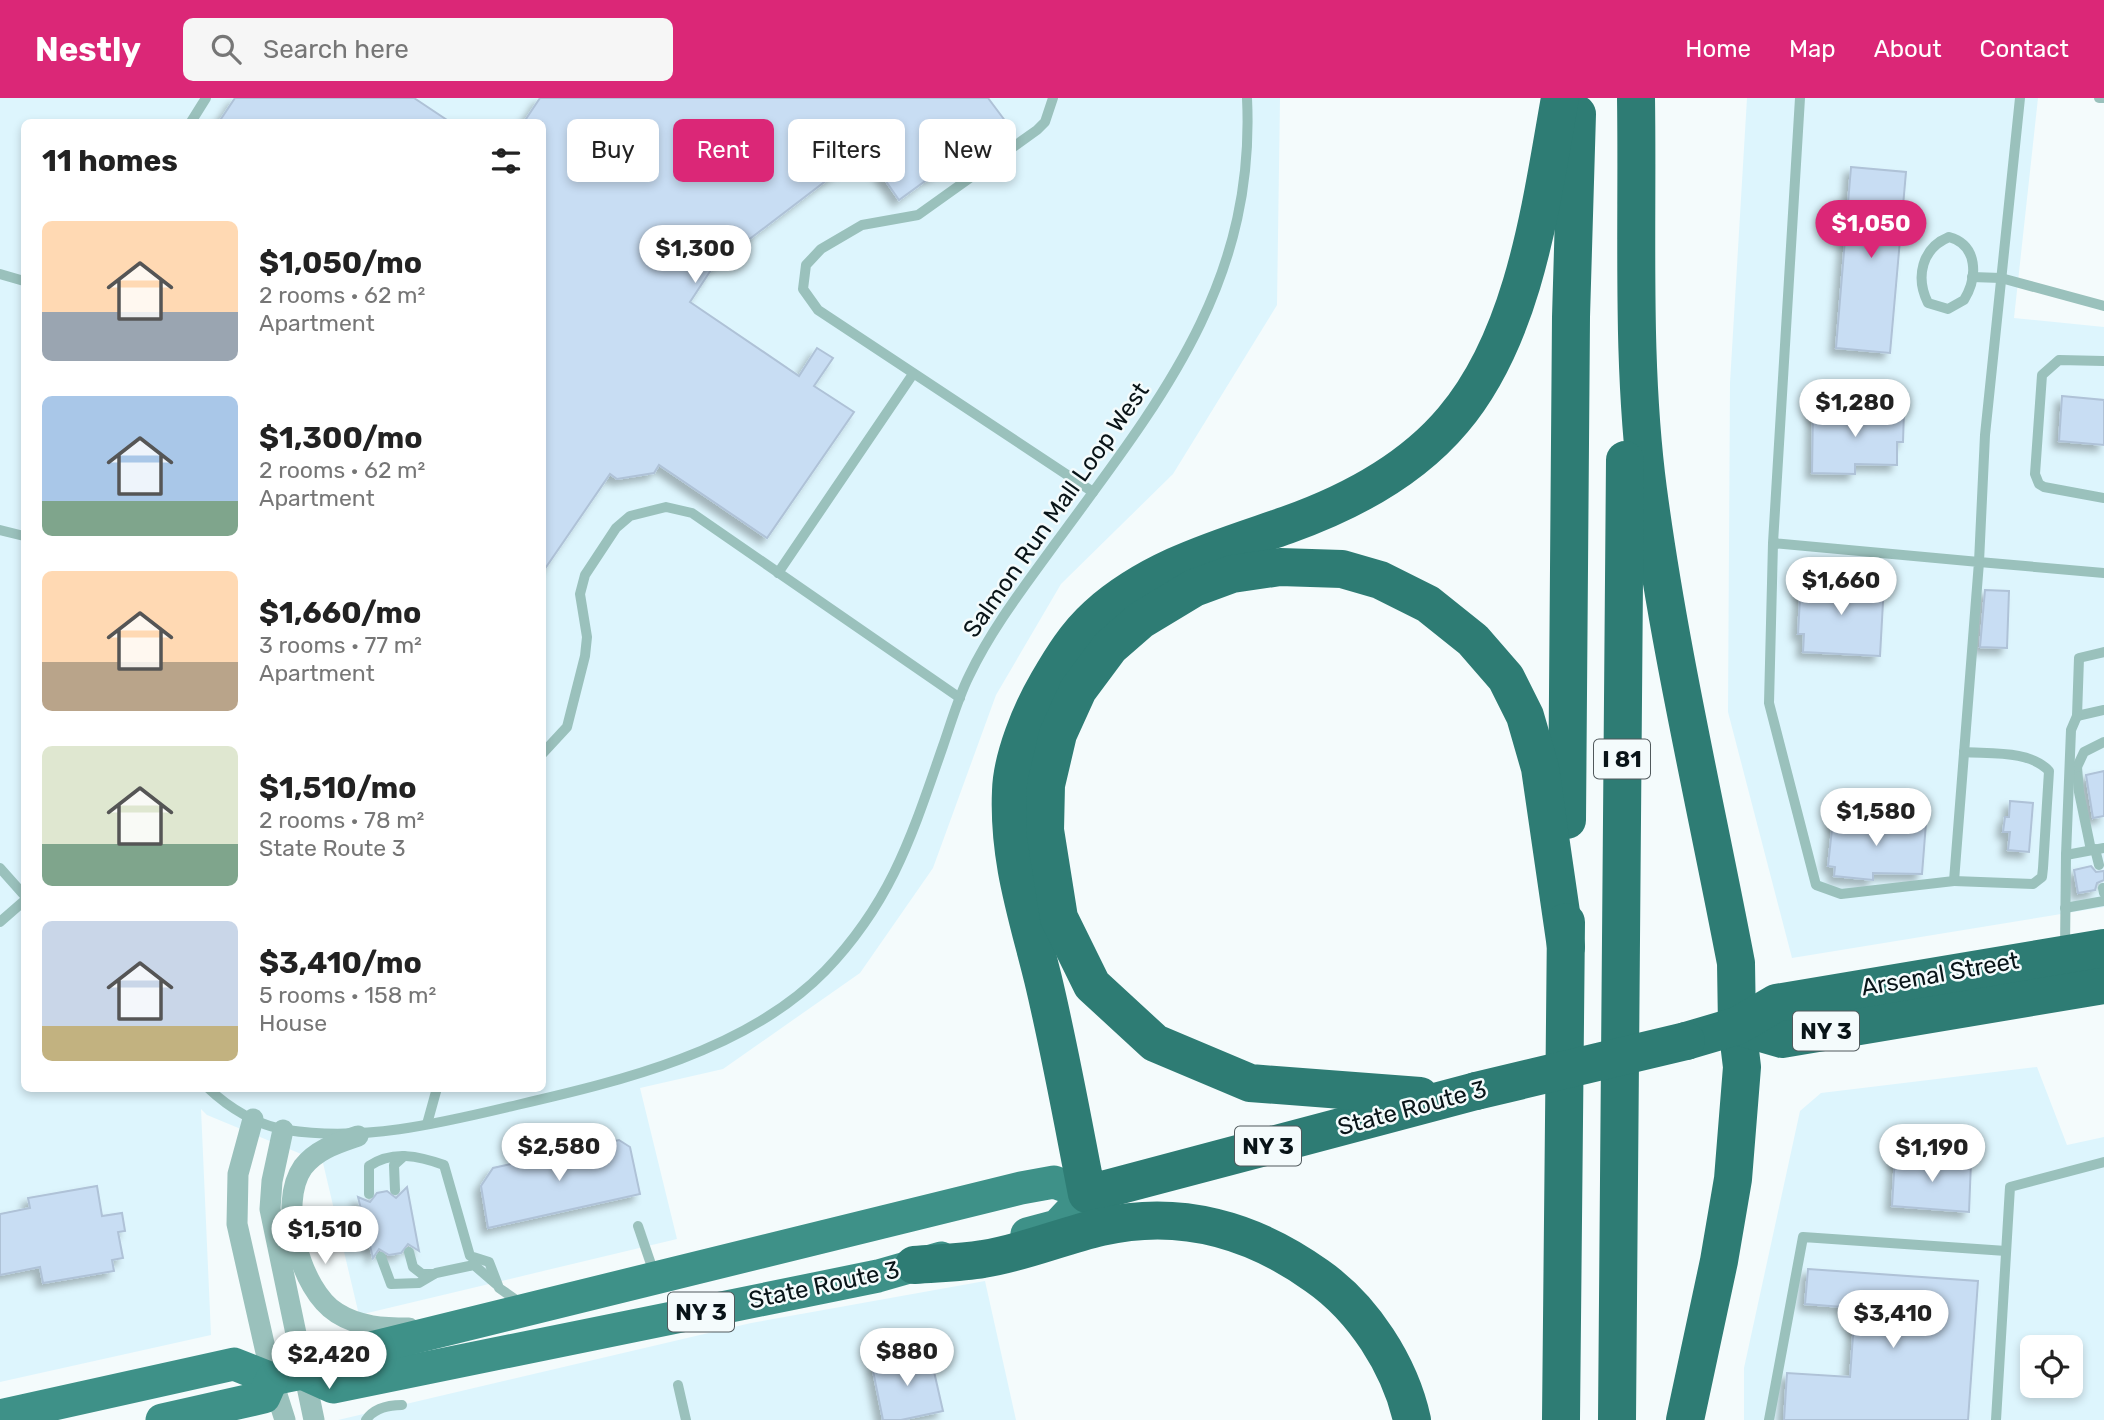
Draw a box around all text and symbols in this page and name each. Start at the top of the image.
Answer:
search box [183,18,673,81]
text: Nestly [35,30,141,69]
icon: search [207,30,245,68]
text: Search here [263,34,409,65]
text: Home [1685,35,1751,63]
text: Map [1789,35,1836,63]
text: About [1874,35,1942,63]
text: Contact [1980,35,2069,63]
chip: Buy [567,119,659,182]
chip: Rent [673,119,774,182]
chip: Filters [788,119,905,182]
chip: New [919,119,1016,182]
icon: filters [487,142,525,180]
text: 11 homes [42,143,178,179]
pin: $1,050 [1814,200,1928,260]
text: $1,050 [1831,209,1911,237]
pin: $1,300 [638,226,752,285]
text: $1,300 [655,234,735,262]
text: $1,050/mo [259,245,422,281]
icon: home [98,249,182,333]
text: 2 rooms · 62 m² [259,281,425,309]
text: Apartment [259,309,375,337]
street label: Salmon Run Mall Loop West [957,377,1155,643]
pin: $1,280 [1798,380,1912,439]
text: $1,280 [1815,388,1895,416]
text: $1,300/mo [259,420,423,456]
icon: home [98,424,182,508]
text: 2 rooms · 62 m² [259,456,425,484]
text: Apartment [259,484,375,512]
pin: $1,660 [1784,558,1898,617]
text: $1,660 [1802,566,1880,594]
text: $1,660/mo [259,595,421,631]
icon: home [98,599,182,683]
text: 3 rooms · 77 m² [259,631,422,659]
text: Apartment [259,659,375,687]
road number: I 81 [1594,740,1650,778]
text: $1,510/mo [259,770,417,806]
icon: home [98,774,182,858]
pin: $1,580 [1819,788,1933,848]
text: $1,580 [1836,797,1916,825]
text: 2 rooms · 78 m² [259,806,424,834]
text: State Route 3 [259,834,406,862]
text: $3,410/mo [259,945,422,981]
street label: Arsenal Street [1859,946,2021,1002]
icon: home [98,949,182,1033]
text: 5 rooms · 158 m² [259,981,436,1009]
text: House [259,1009,327,1037]
road number: NY 3 [1793,1012,1859,1050]
street label: State Route 3 [1334,1075,1490,1141]
pin: $2,580 [502,1124,616,1183]
pin: $1,190 [1875,1124,1989,1184]
road number: NY 3 [1235,1126,1301,1166]
text: $2,580 [518,1132,600,1160]
text: $1,190 [1895,1133,1969,1161]
pin: $1,510 [268,1206,382,1266]
text: $1,510 [288,1215,362,1243]
street label: State Route 3 [746,1255,902,1315]
pin: $3,410 [1836,1290,1950,1350]
road number: NY 3 [668,1292,734,1331]
text: $3,410 [1854,1299,1932,1327]
pin: $880 [866,1328,948,1388]
pin: $2,420 [272,1332,386,1391]
map controls [2020,1335,2083,1398]
button: locate [2020,1335,2083,1398]
text: $880 [876,1337,938,1365]
text: $2,420 [288,1340,370,1368]

